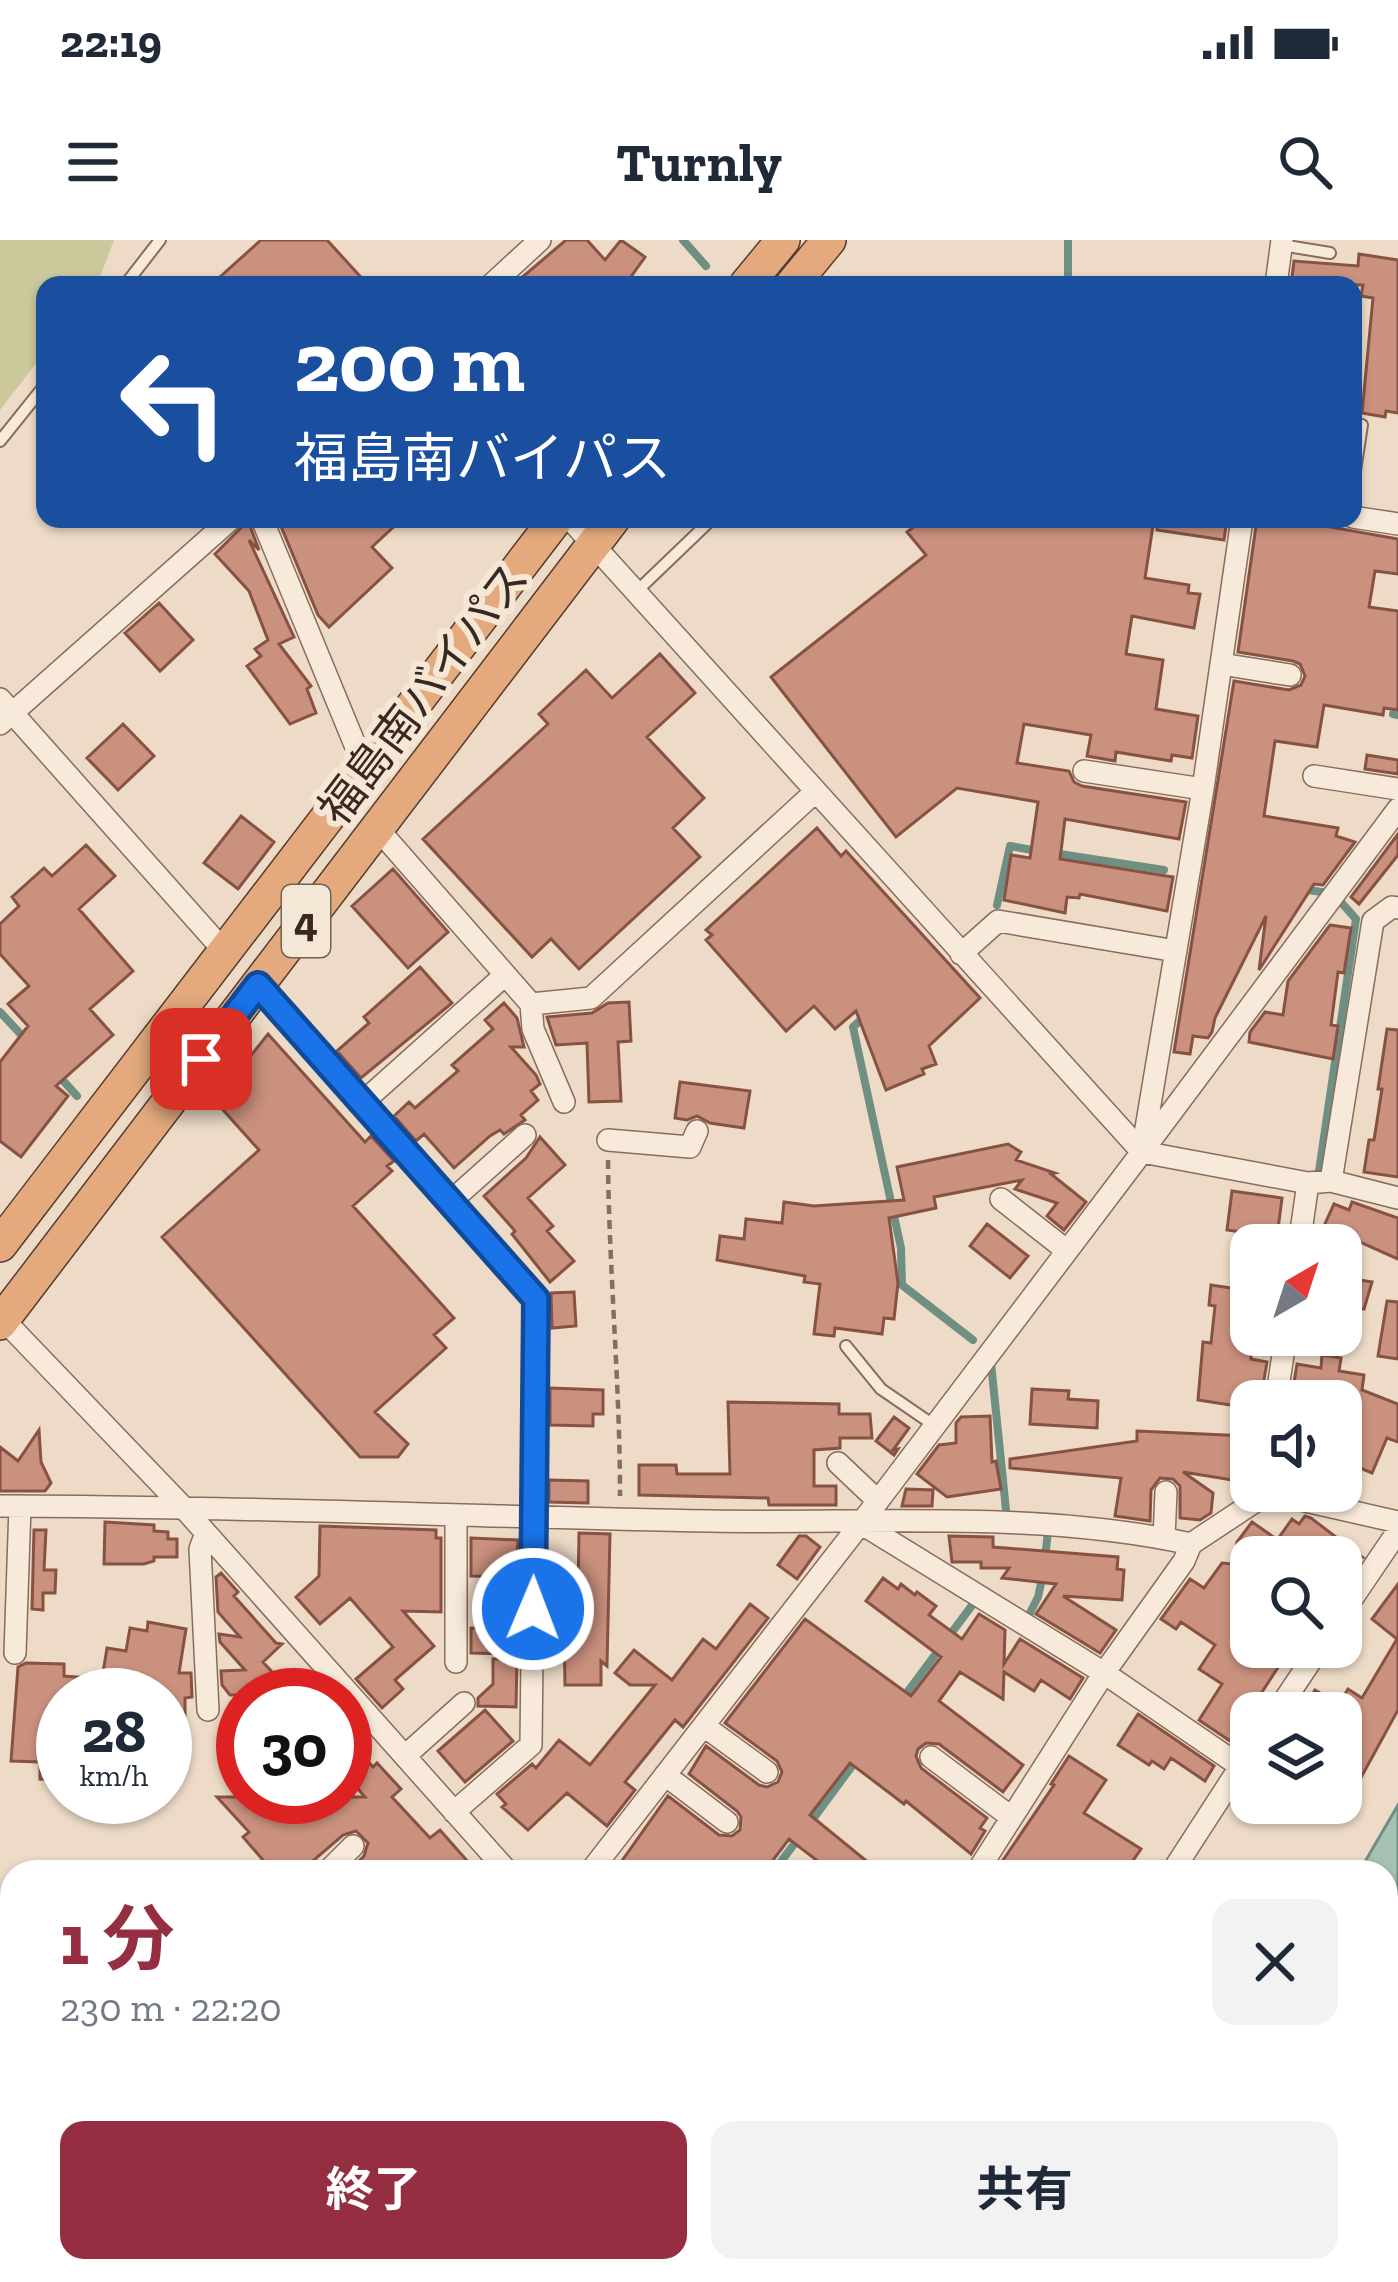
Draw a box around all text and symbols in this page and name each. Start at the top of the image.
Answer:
text: 22:19 [60,15,162,69]
icon: menu [60,129,126,195]
icon: search [1272,129,1338,195]
text: Turnly [616,130,782,195]
text: 200 m [294,312,525,413]
icon: left [96,324,252,480]
text: 福島南バイパス [294,426,671,491]
street label: 福島南バイパス [308,552,540,835]
road number: 4 [282,885,330,957]
pin [150,1008,252,1110]
icon: arrive [168,1026,234,1092]
north arrow [1230,1224,1362,1356]
map controls [1230,1224,1362,1824]
button: sound [1230,1380,1362,1512]
button: search [1230,1536,1362,1668]
position arrow [470,1546,596,1672]
speed limit sign: 30 [216,1668,372,1824]
button: layers [1230,1692,1362,1824]
text: 28 [82,1695,146,1767]
text: km/h [80,1758,148,1794]
text: 1 分 [60,1896,175,1982]
button: close [1212,1899,1338,2025]
text: 230 m · 22:20 [60,1984,282,2031]
button: 終了 [60,2121,687,2259]
button: 共有 [711,2121,1338,2259]

